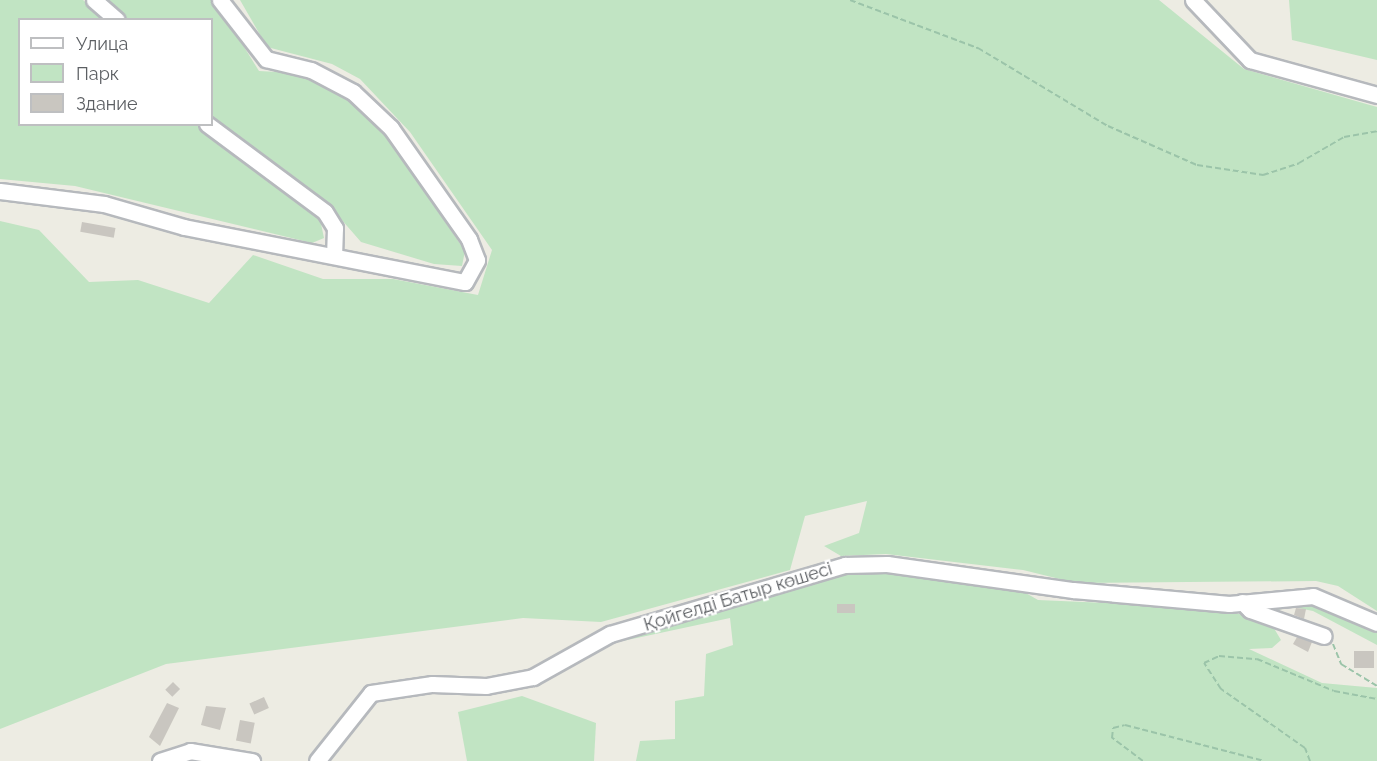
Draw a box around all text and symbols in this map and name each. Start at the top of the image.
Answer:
legend [18,18,213,126]
text: Улица [76,33,128,54]
text: Парк [76,63,119,84]
text: Здание [76,93,138,114]
street label: Қойгелді Батыр көшесі [641,558,835,636]

